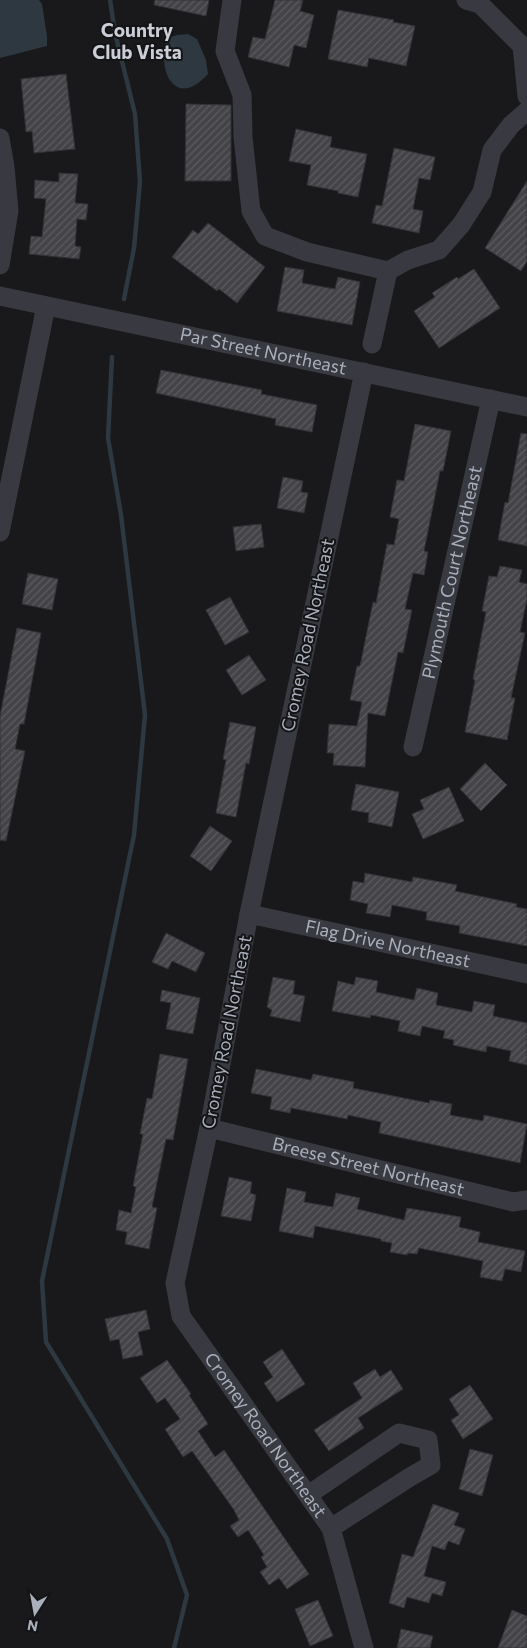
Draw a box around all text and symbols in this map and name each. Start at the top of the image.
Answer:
district label: Country Club Vista [92,18,182,63]
street label: Par Street Northeast [178,322,349,379]
street label: Plymouth Court Northeast [417,463,486,681]
street label: Cromey Road Northeast [276,536,338,733]
street label: Flag Drive Northeast [303,914,473,971]
street label: Cromey Road Northeast [196,933,256,1131]
street label: Breese Street Northeast [270,1132,467,1200]
street label: Cromey Road Northeast [200,1348,332,1521]
north arrow [10,1588,60,1638]
text: N [26,1617,39,1636]

